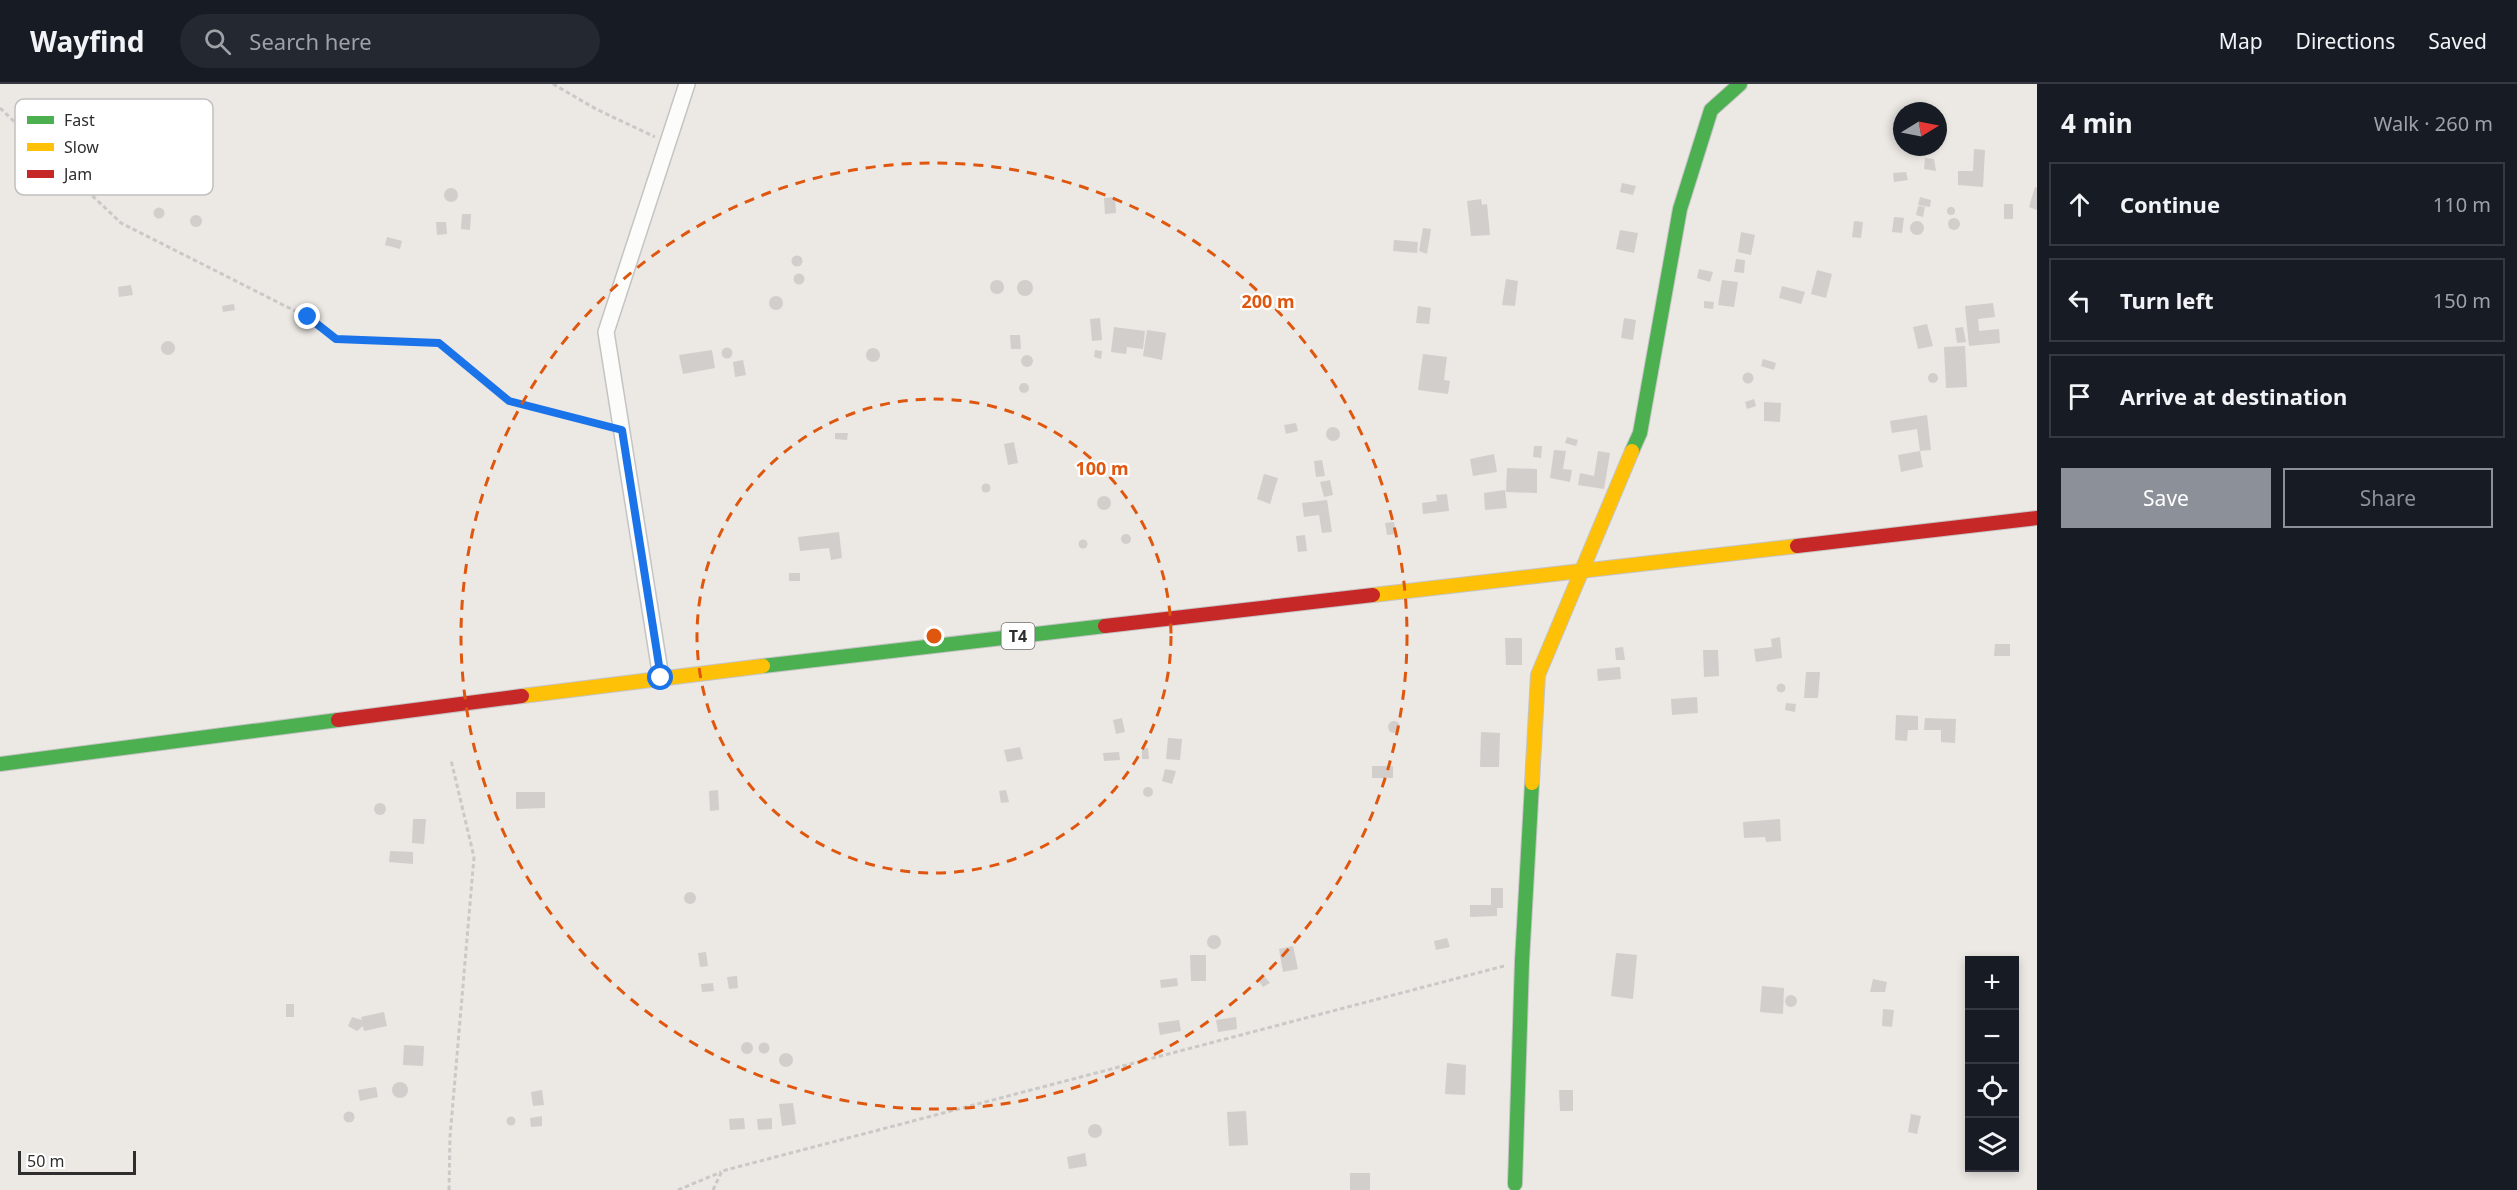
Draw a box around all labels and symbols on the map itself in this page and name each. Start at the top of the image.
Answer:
legend [15,99,213,195]
north arrow [1893,102,1947,156]
text: Fast [64,109,95,131]
text: Slow [64,136,99,158]
text: Jam [62,163,92,185]
text: 200 m [1241,289,1295,313]
route end [294,303,320,329]
text: 100 m [1075,456,1129,480]
road number: T4 [1002,623,1034,649]
centre of rings [924,626,944,646]
route start [647,664,673,690]
scale bar [18,1148,136,1176]

